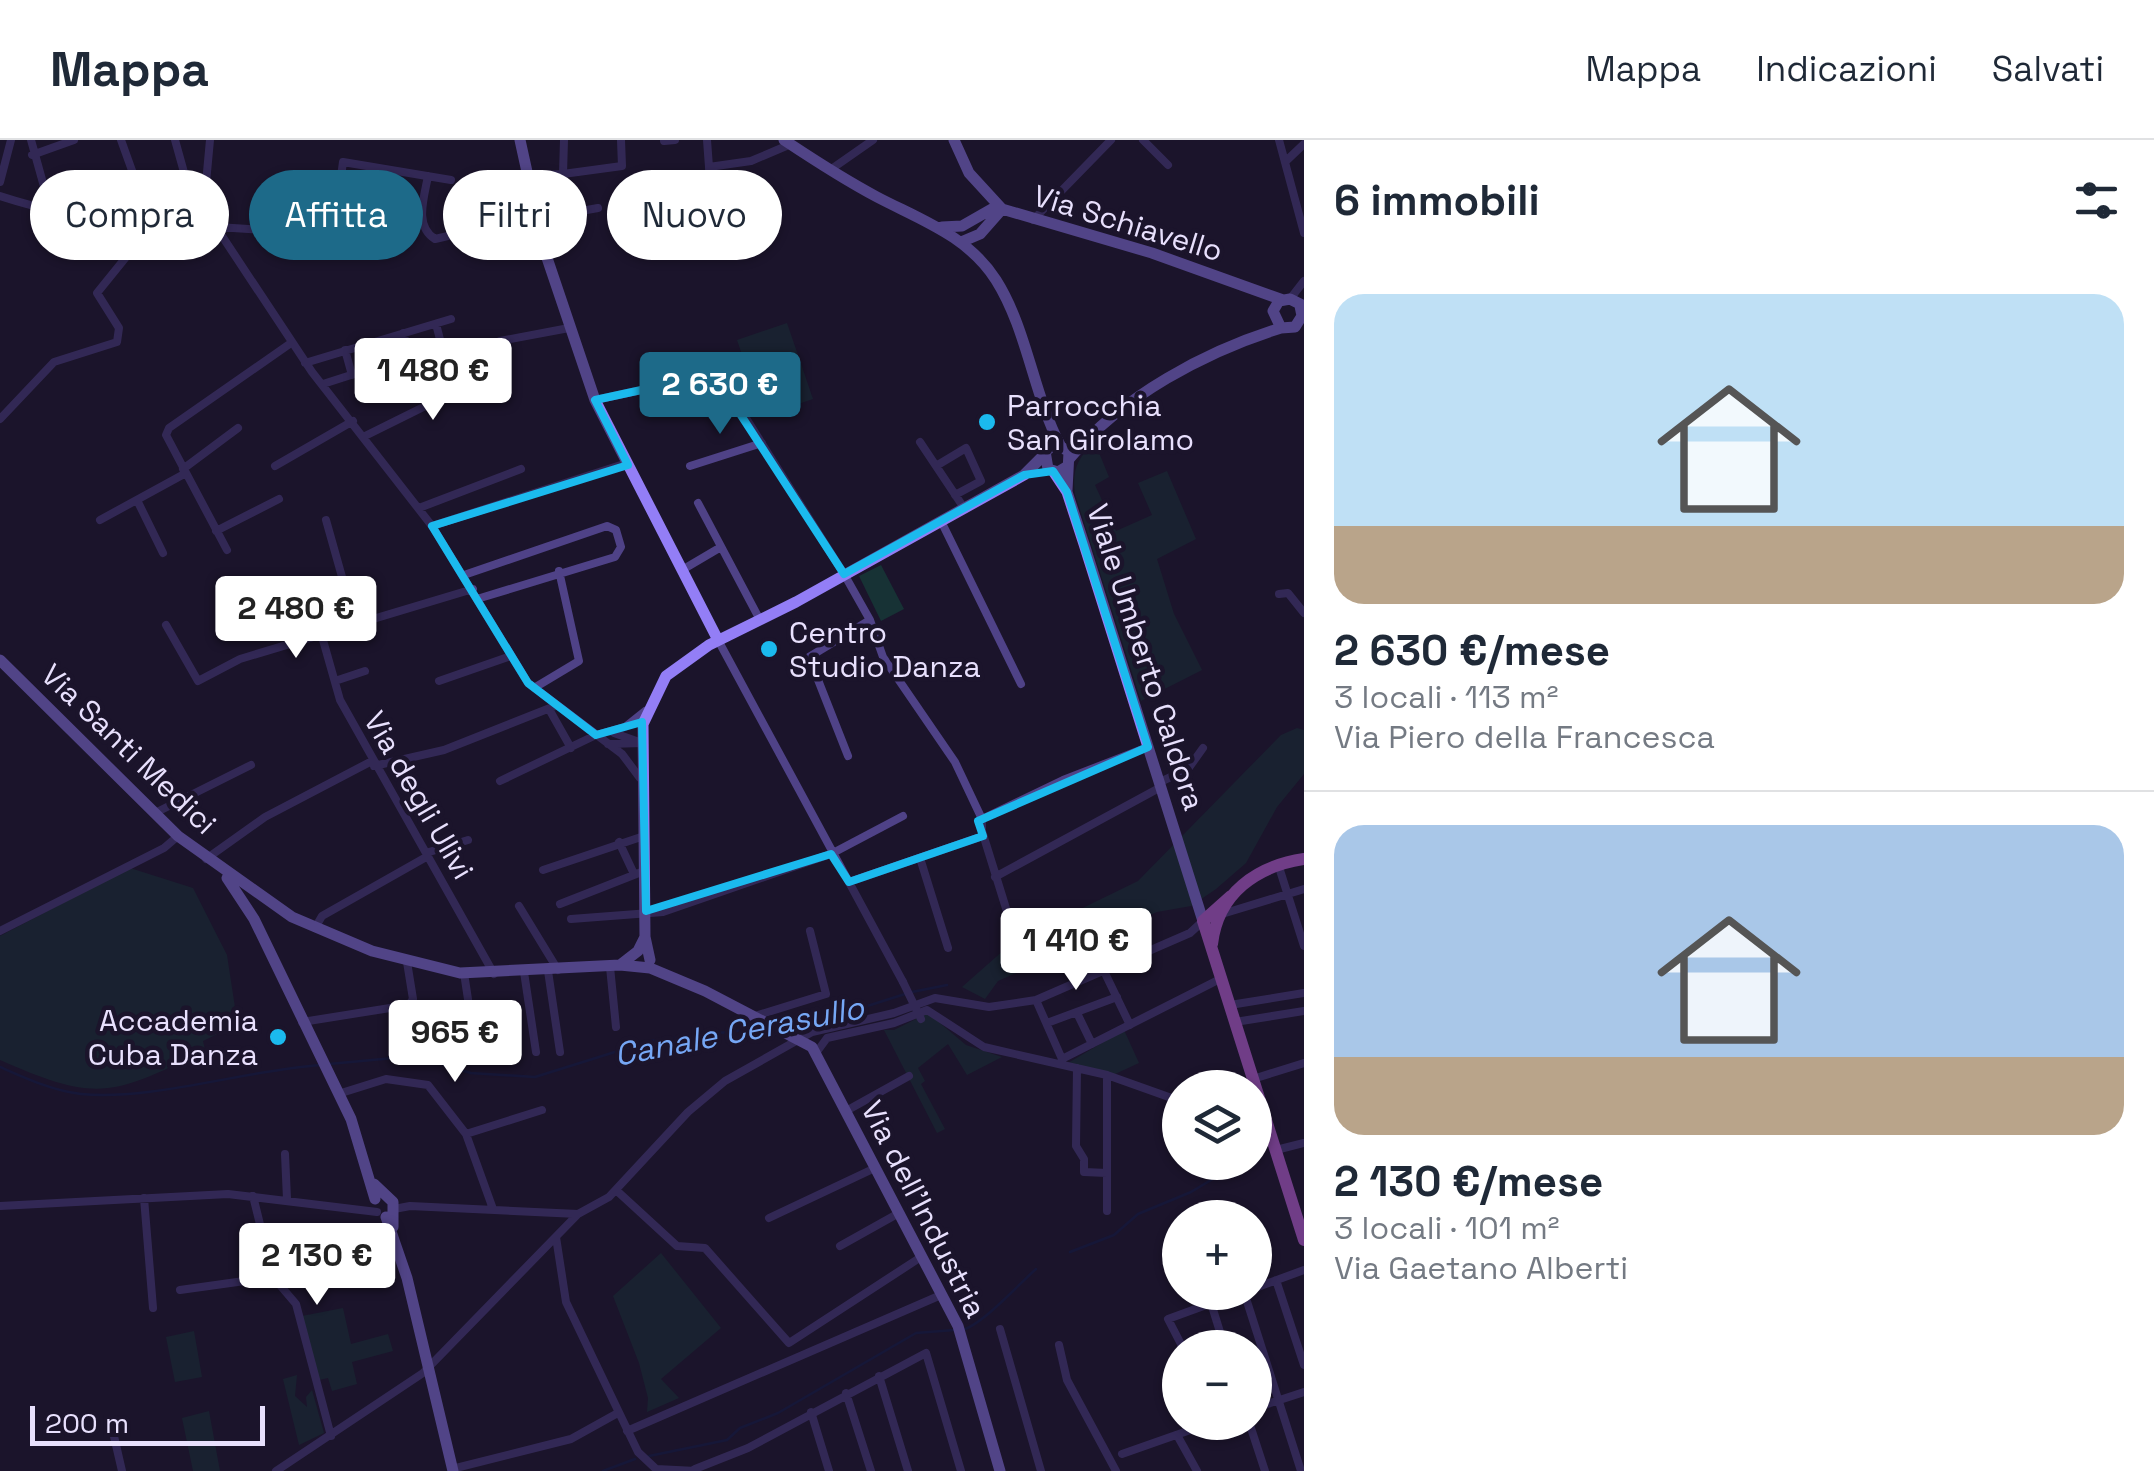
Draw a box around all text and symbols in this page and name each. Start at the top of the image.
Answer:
text: Mappa [50,39,209,100]
text: Mappa [1586,47,1701,91]
text: Indicazioni [1756,47,1937,91]
text: Salvati [1992,47,2104,91]
chip: Compra [30,170,229,260]
chip: Affitta [249,170,423,260]
chip: Filtri [443,170,587,260]
chip: Nuovo [607,170,782,260]
icon: filters [2069,173,2124,228]
text: 6 immobili [1334,174,1540,227]
street label: Via Schiavello [1029,176,1227,270]
pin: 1 480 € [341,338,525,423]
text: 1 480 € [377,350,489,390]
pin: 2 630 € [628,352,812,437]
icon: home [1639,359,1819,539]
text: 2 630 € [662,364,778,404]
place label: Parrocchia San Girolamo [1007,386,1194,459]
marker: Parrocchia San Girolamo [976,411,998,433]
street label: Viale Umberto Caldora [1078,499,1214,815]
pin: 2 480 € [204,576,388,661]
text: 2 480 € [237,588,355,628]
place label: Centro Studio Danza [789,613,981,686]
text: 2 630 €/mese [1334,624,1610,677]
marker: Centro Studio Danza [758,638,780,660]
street label: Via Santi Medici [33,655,225,843]
text: 3 locali · 113 m² [1334,677,1558,717]
street label: Via degli Ulivi [355,704,483,886]
text: Via Piero della Francesca [1334,717,1715,757]
icon: home [1639,890,1819,1070]
pin: 1 410 € [984,908,1168,993]
text: 1 410 € [1023,920,1129,960]
water label: Canale Cerasullo [611,987,868,1075]
pin: 965 € [385,1000,525,1085]
place label: Accademia Cuba Danza [88,1001,258,1074]
text: 965 € [411,1012,499,1052]
marker: Accademia Cuba Danza [267,1026,289,1048]
map controls [1162,1070,1272,1440]
button: layers [1162,1070,1272,1180]
street label: Via dell'Industria [852,1094,996,1324]
text: 2 130 €/mese [1334,1155,1603,1208]
button: + [1162,1200,1272,1310]
text: 3 locali · 101 m² [1334,1208,1560,1248]
pin: 2 130 € [225,1223,409,1308]
text: 2 130 € [261,1235,373,1275]
text: Via Gaetano Alberti [1334,1248,1628,1288]
button: − [1162,1330,1272,1440]
scale bar [30,1401,265,1446]
text: 200 m [45,1405,129,1441]

